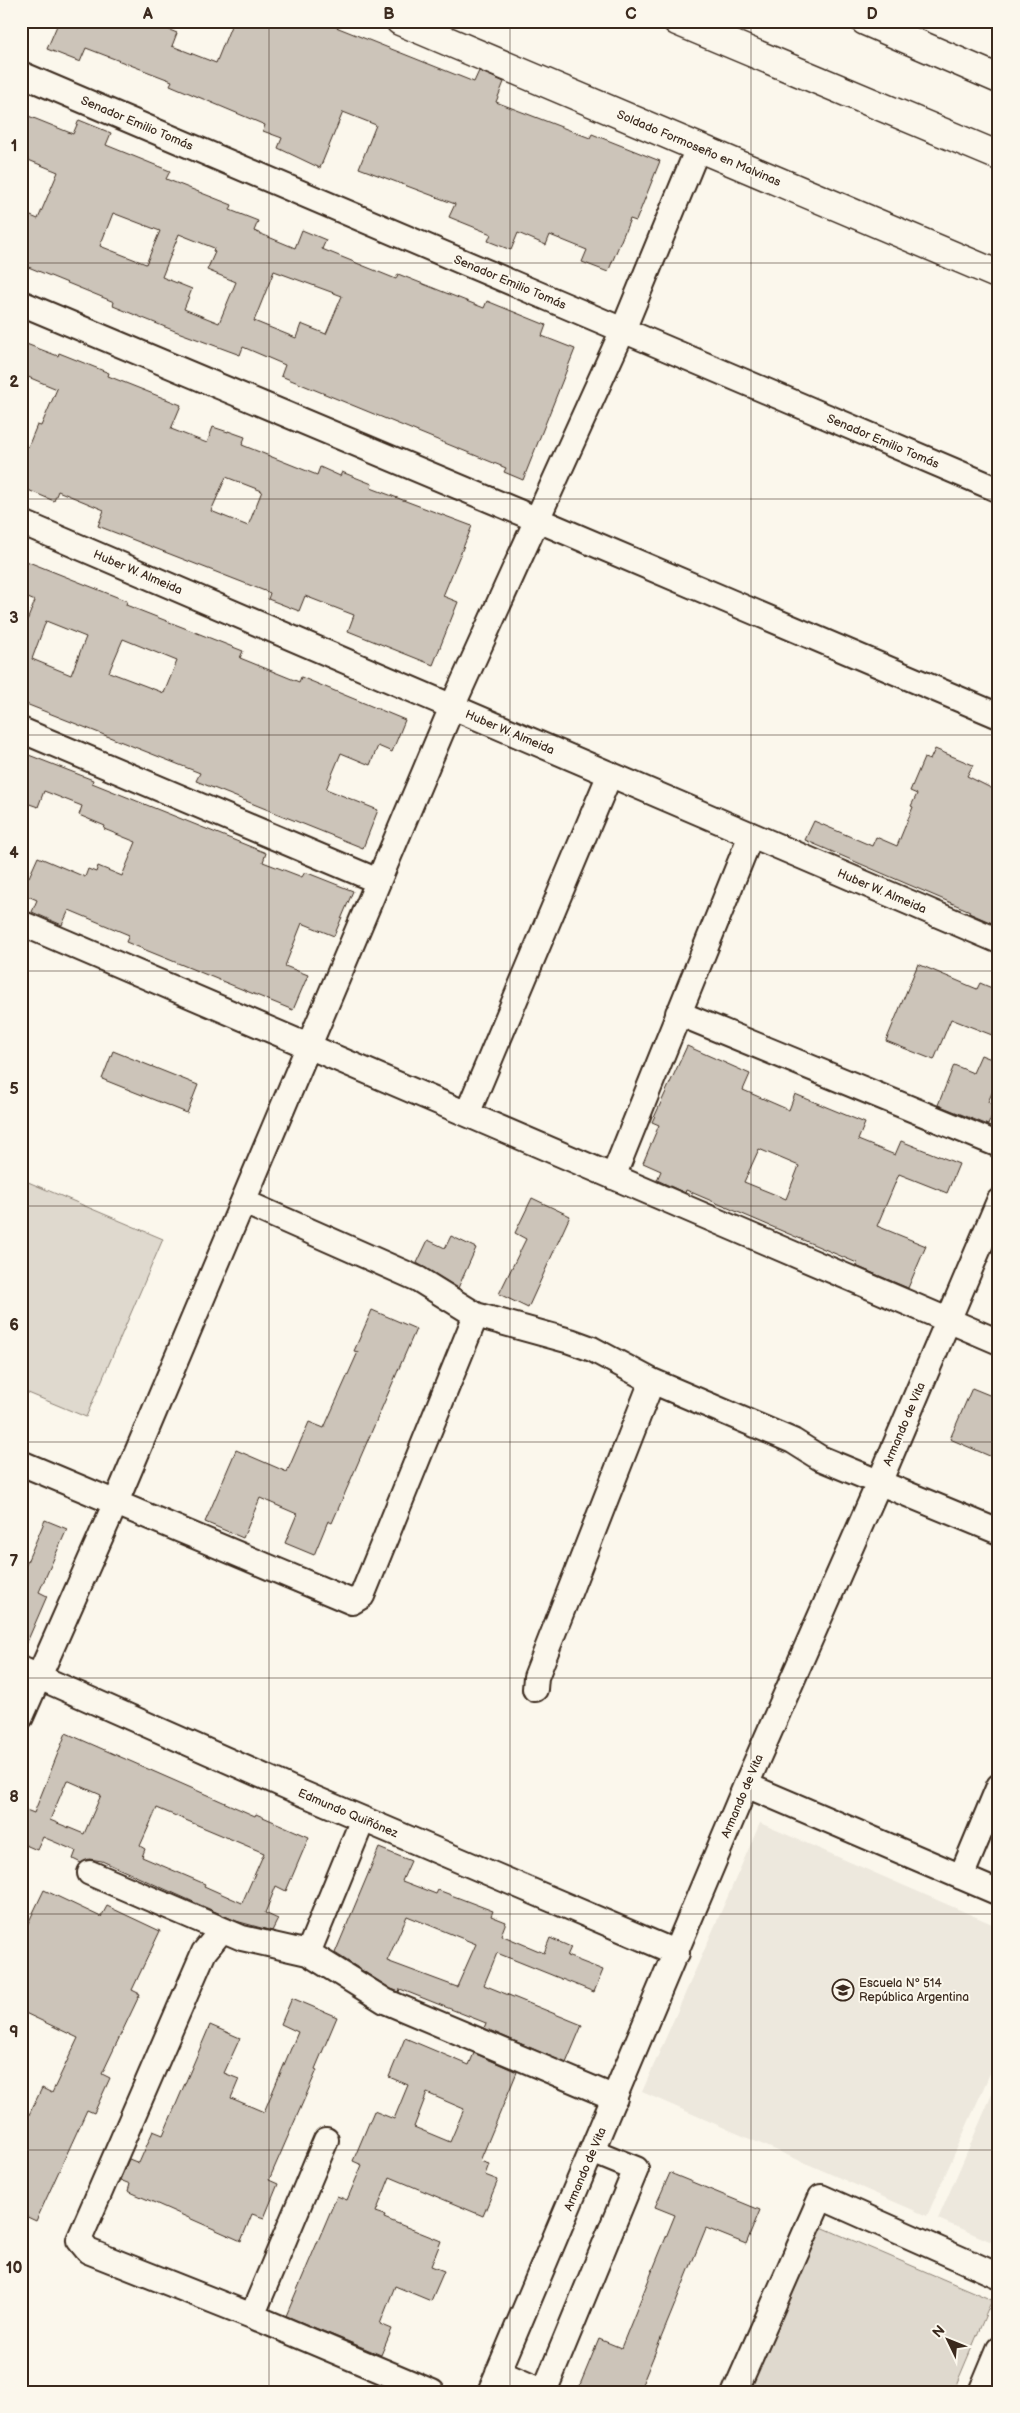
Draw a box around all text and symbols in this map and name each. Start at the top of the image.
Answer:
text: A [142,5,153,24]
text: B [383,5,395,24]
text: C [625,5,637,24]
text: D [866,5,878,24]
street label: Senador Emilio Tomás [78,93,195,154]
street label: Soldado Formoseño en Malvinas [614,107,783,190]
text: 1 [11,137,17,156]
street label: Senador Emilio Tomás [451,252,568,313]
text: 2 [9,373,19,392]
street label: Senador Emilio Tomás [824,411,941,472]
street label: Huber W. Almeida [91,547,185,598]
text: 3 [9,609,19,628]
street label: Huber W. Almeida [463,707,557,758]
text: 4 [9,844,19,863]
street label: Huber W. Almeida [835,866,929,917]
text: 5 [9,1080,19,1099]
text: 6 [9,1316,19,1335]
street label: Armando de Vita [880,1380,929,1468]
text: 7 [10,1552,19,1571]
street label: Armando de Vita [718,1752,767,1840]
street label: Edmundo Quiñónez [296,1786,400,1841]
text: 8 [9,1788,19,1807]
place label: Escuela Nº 514 República Argentina [859,1976,969,2005]
school or university icon: Escuela Nº 514 República Argentina [831,1978,855,2002]
text: 9 [9,2023,19,2042]
street label: Armando de Vita [561,2125,610,2213]
text: 10 [6,2259,22,2278]
north arrow [922,2316,972,2366]
text: N [929,2322,949,2341]

